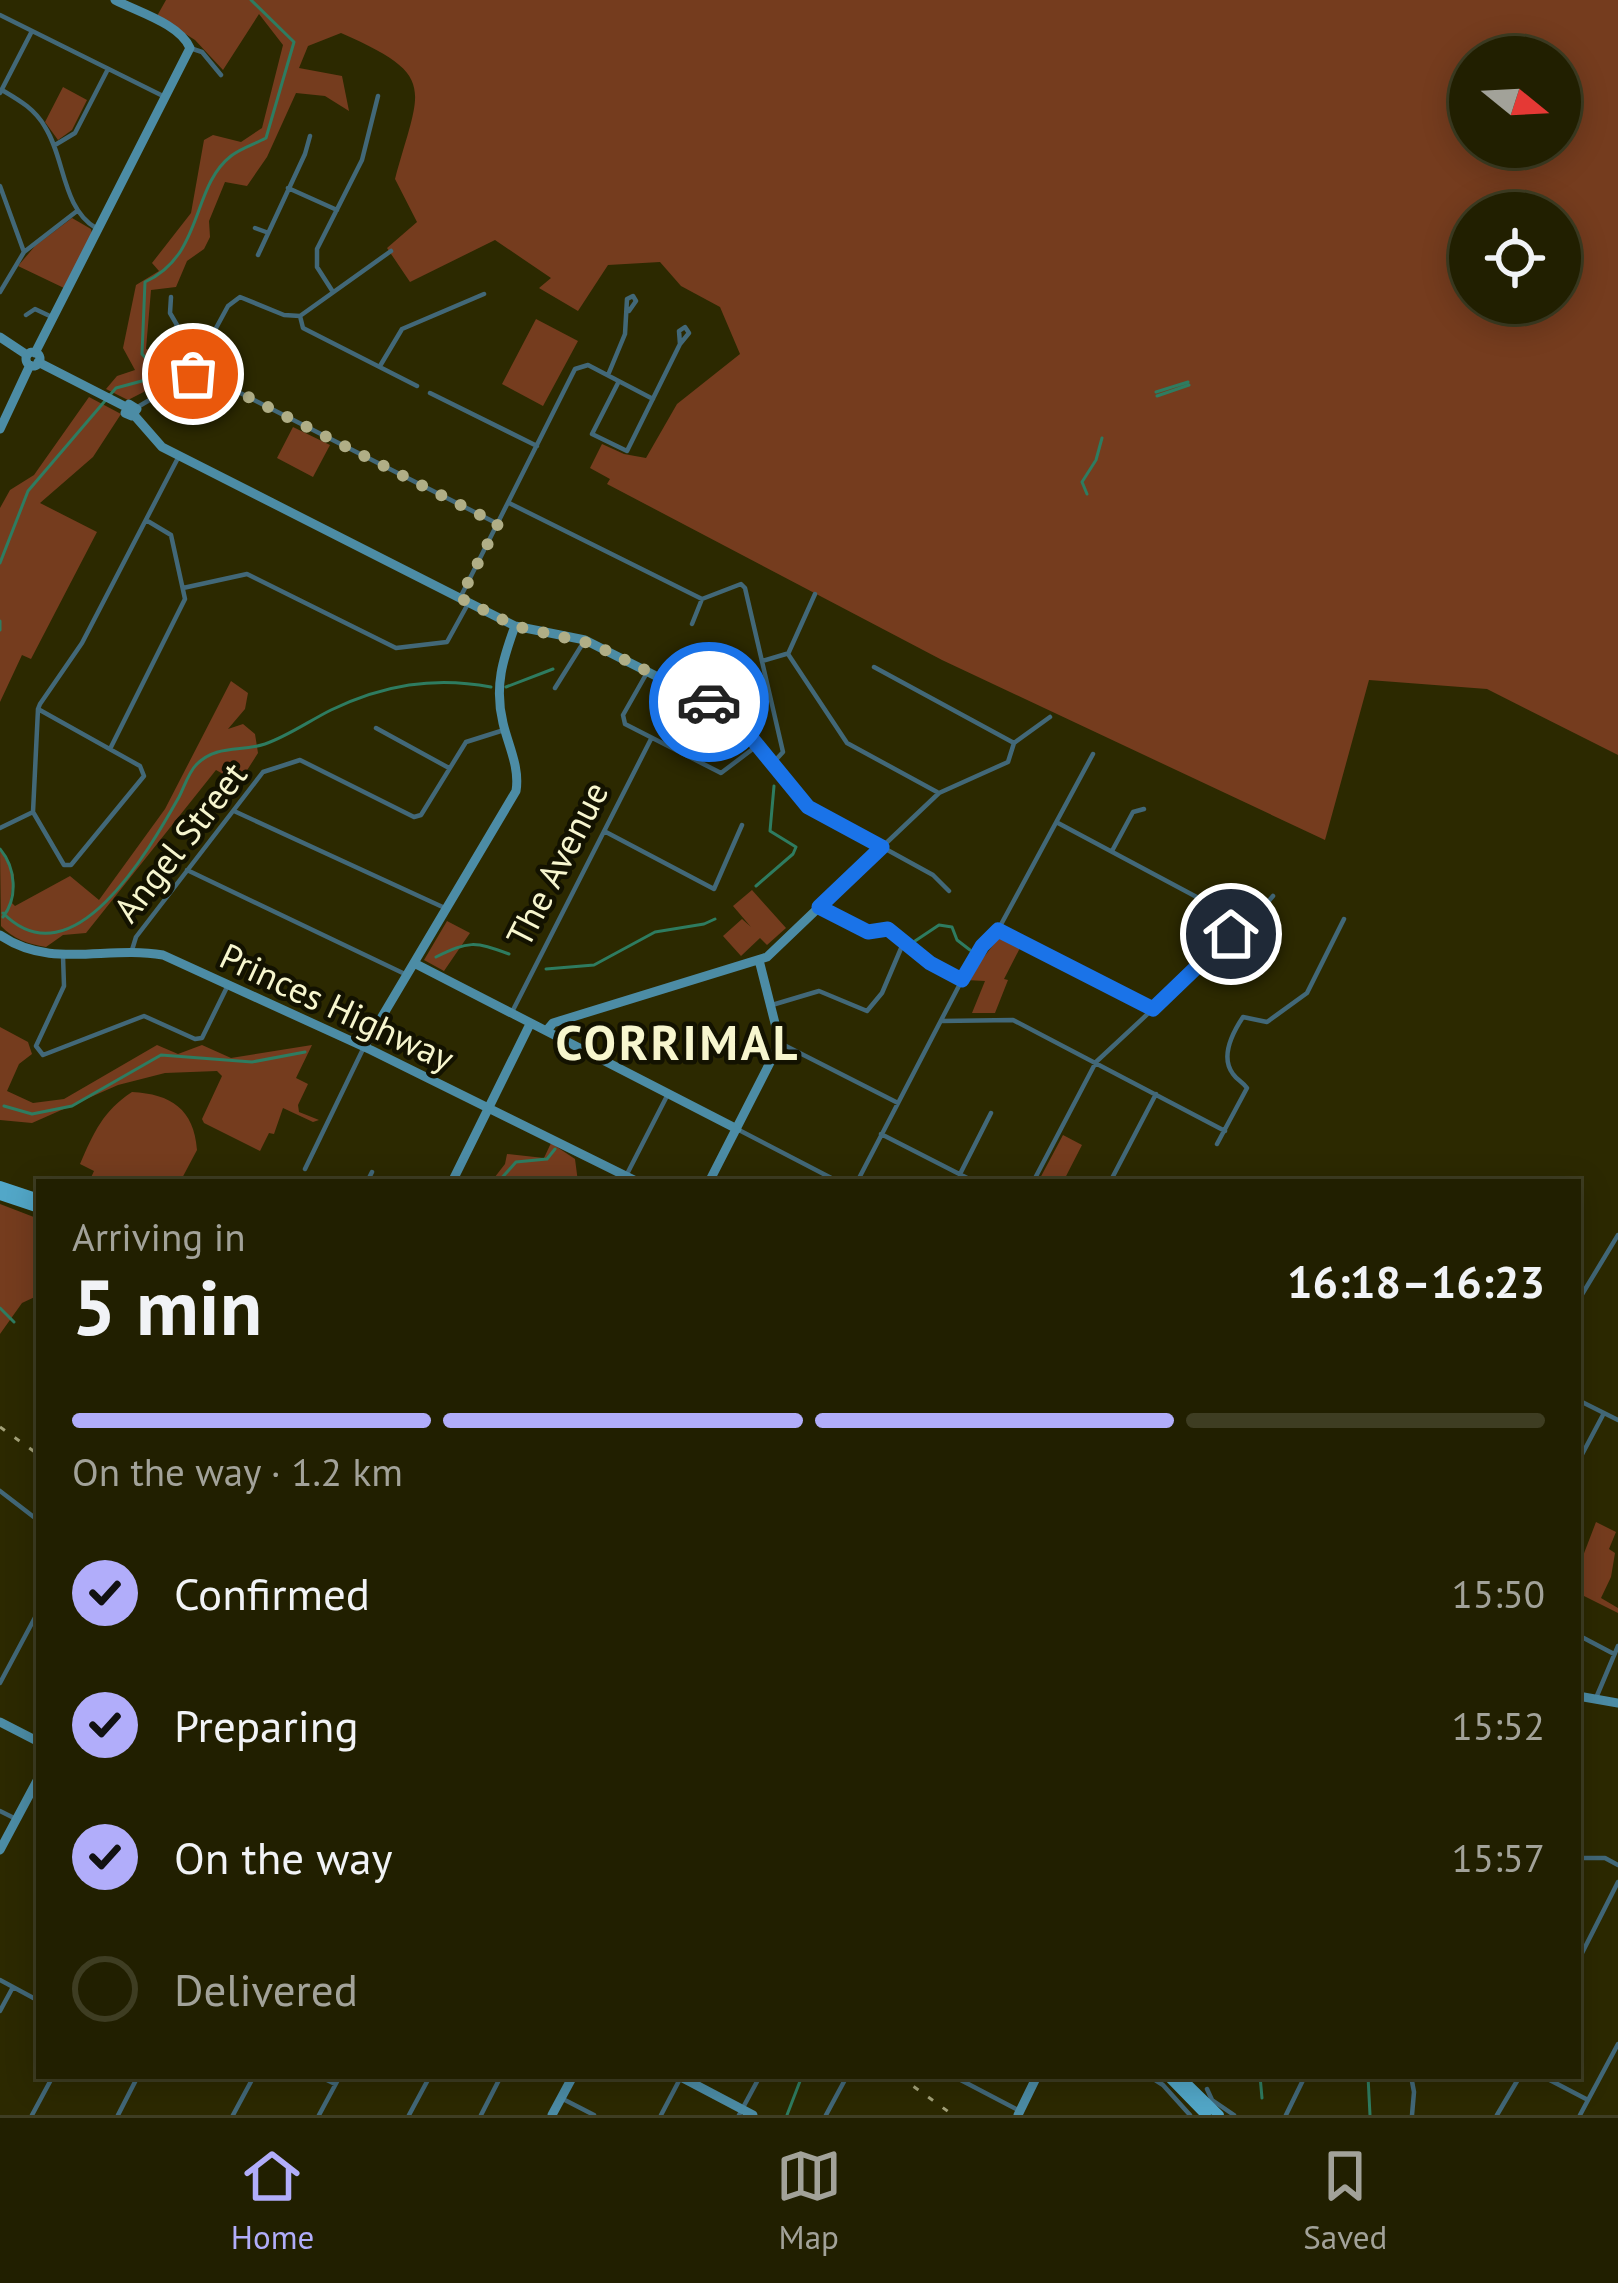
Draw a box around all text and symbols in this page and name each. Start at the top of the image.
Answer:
north arrow [1449,36,1581,168]
map controls [1449,36,1581,324]
button: locate [1449,192,1581,324]
pin [142,323,244,425]
icon: bag [160,341,226,407]
courier [649,642,769,762]
icon: car [676,669,742,735]
street label: Angel Street [102,752,257,931]
street label: The Avenue [495,773,618,954]
pin [1180,883,1282,985]
icon: home [1198,901,1264,967]
street label: Princes Highway [213,932,462,1081]
district label: CORRIMAL [556,1011,801,1073]
text: Arriving in [72,1211,246,1262]
text: 16:18–16:23 [1287,1252,1545,1310]
text: 5 min [72,1256,262,1357]
text: On the way · 1.2 km [72,1446,403,1497]
icon: check [72,1560,138,1626]
text: Confirmed [174,1564,370,1622]
text: 15:50 [1451,1568,1545,1619]
icon: check [72,1692,138,1758]
text: Preparing [174,1696,359,1754]
text: 15:52 [1451,1700,1545,1751]
icon: check [72,1824,138,1890]
text: On the way [174,1828,393,1886]
text: 15:57 [1451,1832,1545,1883]
text: Delivered [174,1960,358,2018]
tab: Home [231,2143,314,2258]
tab: Map [776,2143,842,2258]
tab: Saved [1303,2143,1387,2258]

